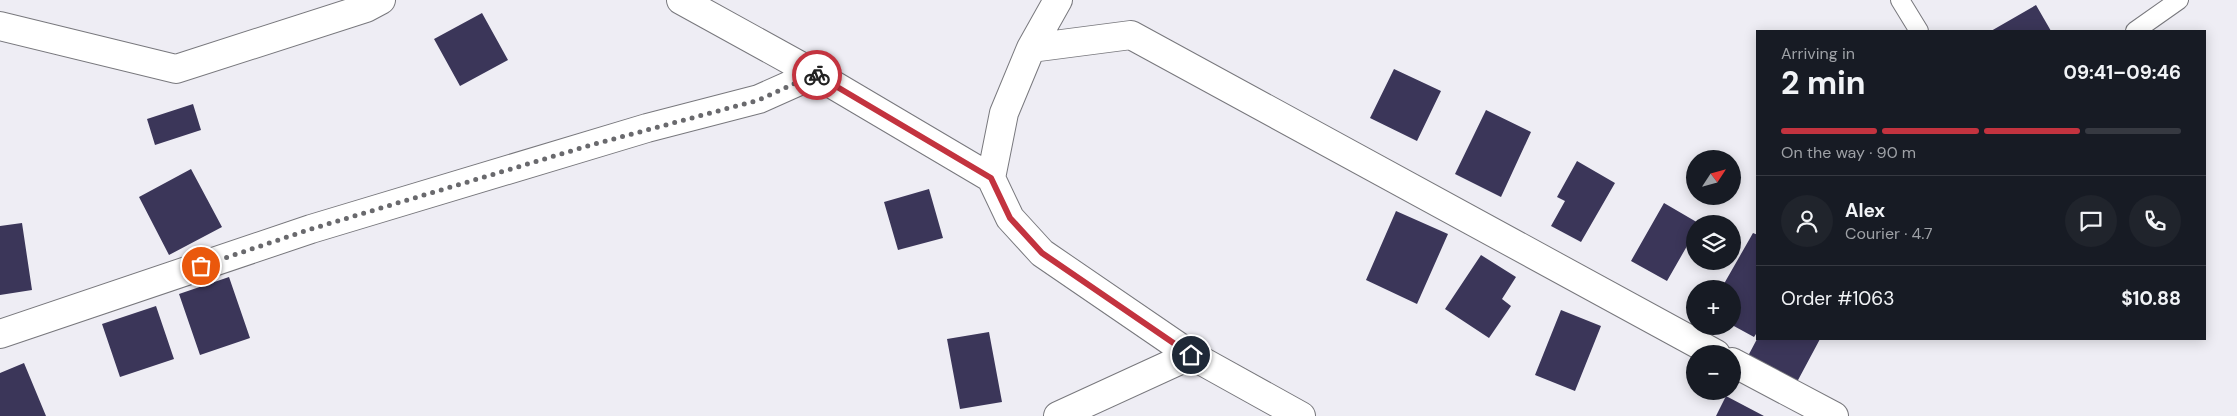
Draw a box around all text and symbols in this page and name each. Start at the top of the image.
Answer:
text: Arriving in [1781,43,1855,64]
courier [792,50,842,100]
text: 09:41–09:46 [2064,60,2181,85]
icon: bike [803,61,831,89]
text: 2 min [1781,62,1866,104]
text: On the way · 90 m [1781,142,1916,163]
north arrow [1686,150,1741,205]
map controls [1686,150,1741,400]
button: person [1781,195,1833,247]
button: chat [2065,195,2117,247]
button: phone [2129,195,2181,247]
text: Alex [1845,198,1885,223]
button: layers [1686,215,1741,270]
text: Courier · 4.7 [1845,223,1933,244]
pin [180,245,222,287]
icon: bag [187,252,215,280]
button: + [1686,280,1741,335]
text: Order #1063 [1781,286,1895,311]
text: $10.88 [2121,286,2181,311]
pin [1170,334,1212,376]
icon: home [1177,341,1205,369]
button: − [1686,345,1741,400]

